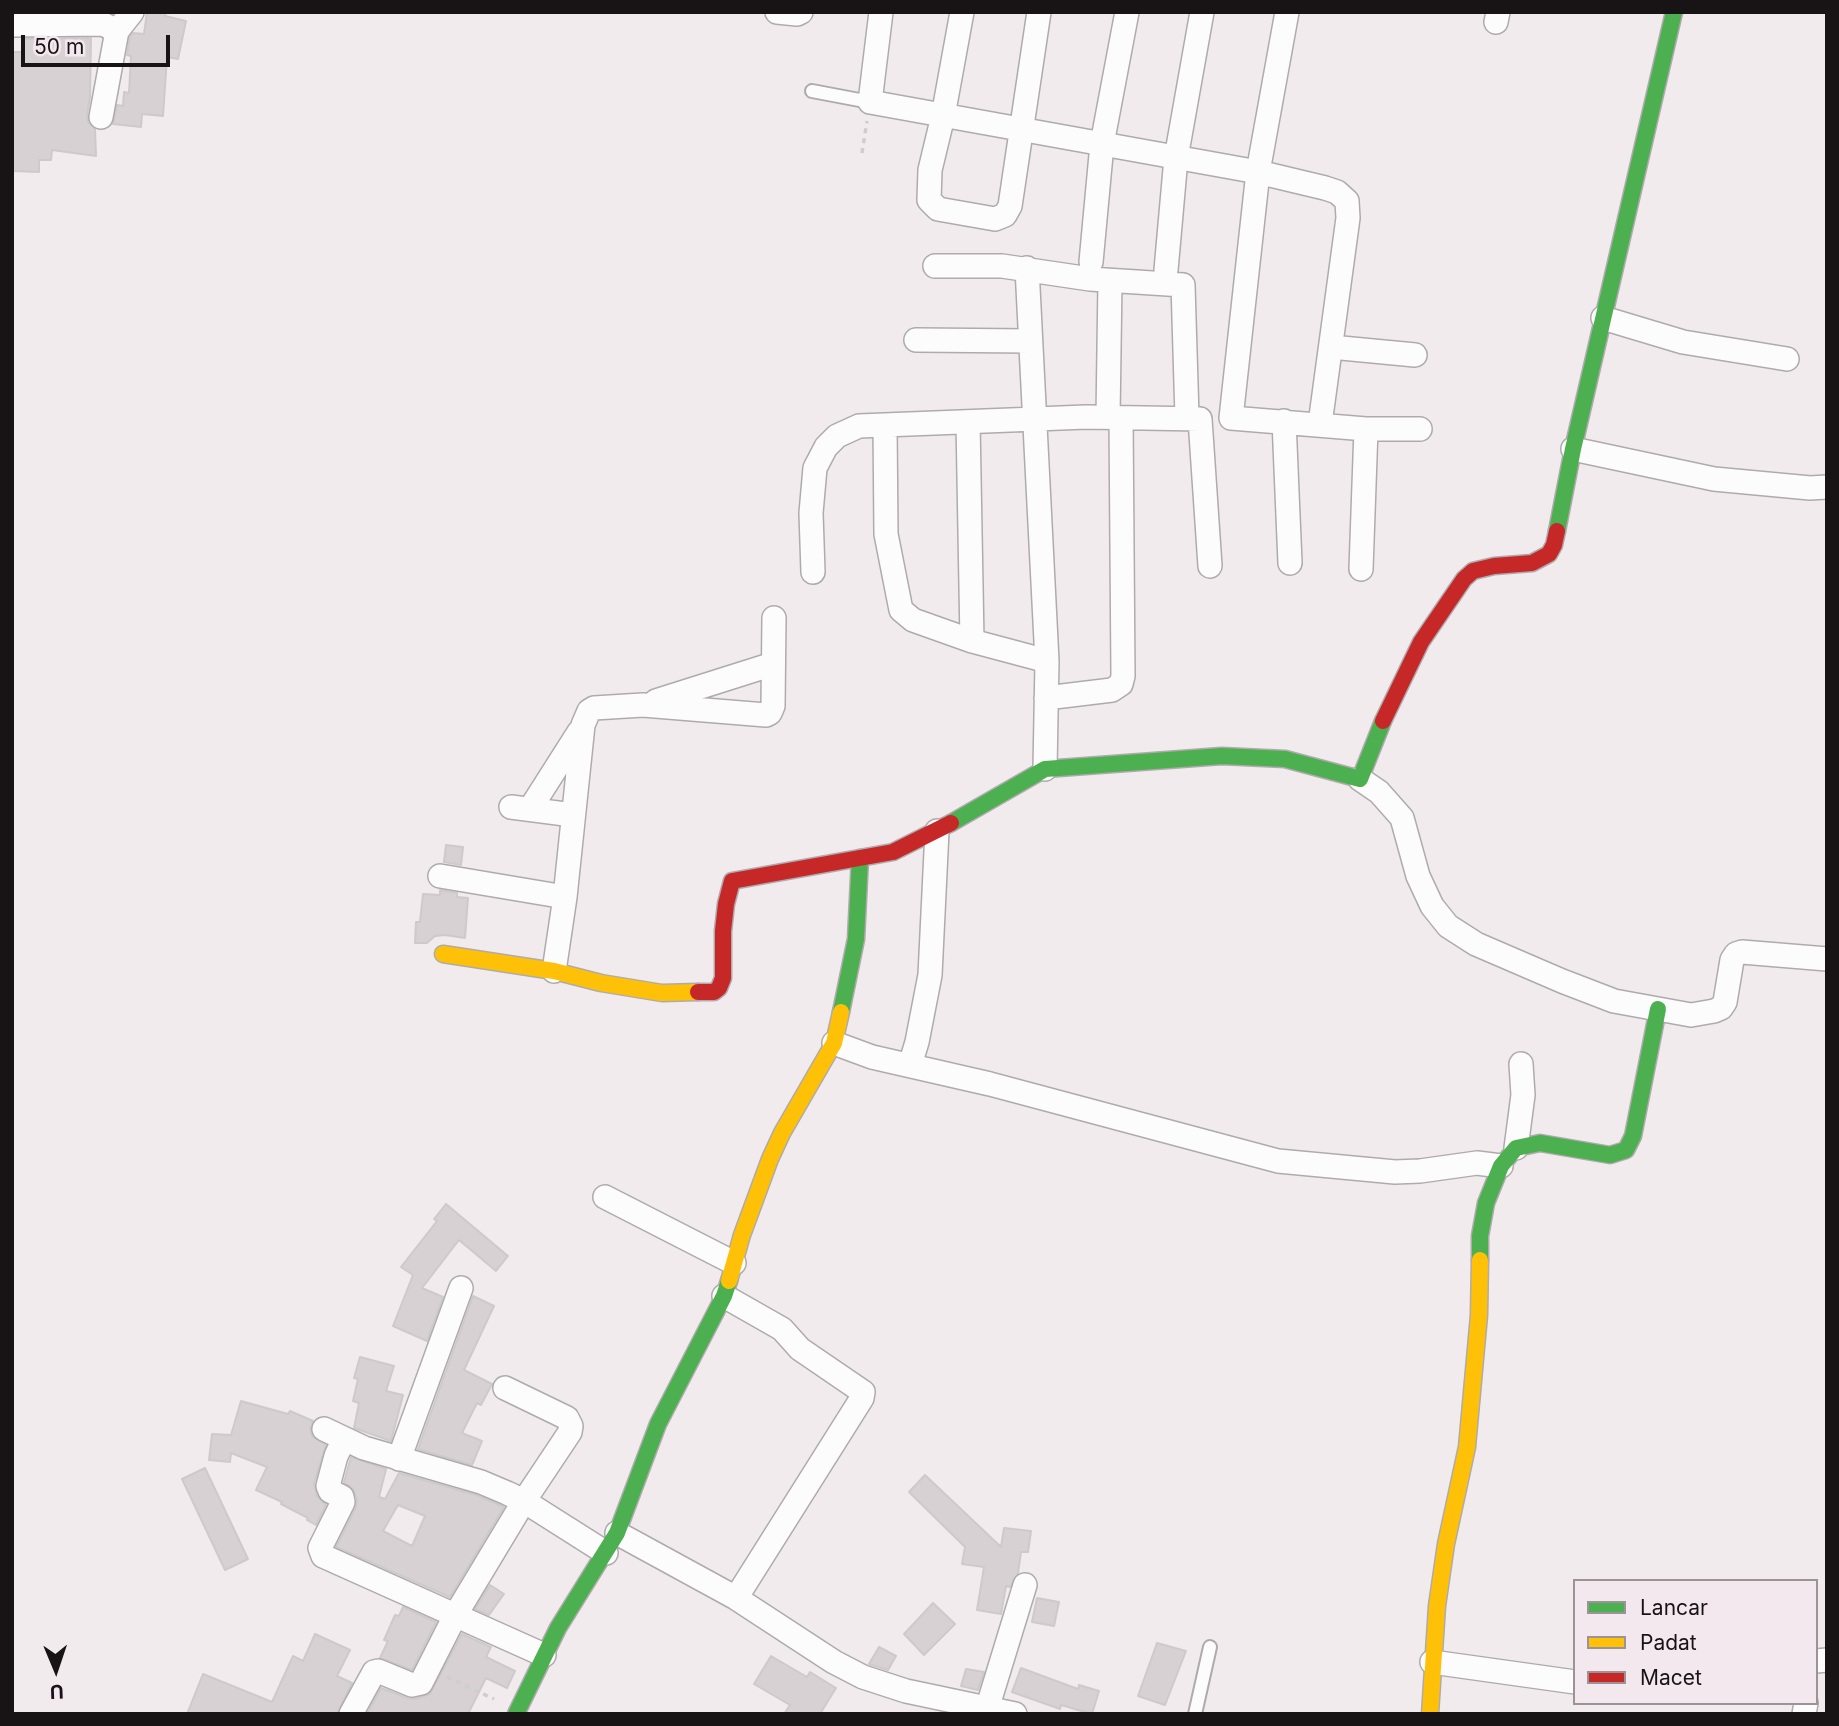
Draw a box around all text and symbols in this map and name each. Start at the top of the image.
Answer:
scale bar [24,21,173,65]
text: 50 m [34,34,84,59]
legend [1573,1579,1818,1705]
text: Lancar [1640,1595,1708,1620]
text: Padat [1640,1630,1697,1655]
north arrow [21,1635,91,1705]
text: Macet [1640,1665,1702,1690]
text: U [49,1680,64,1703]

